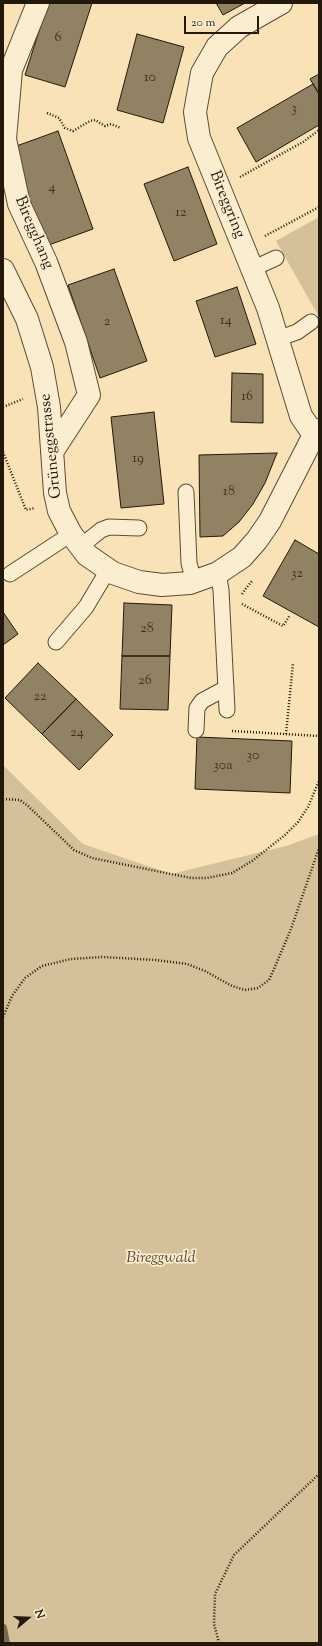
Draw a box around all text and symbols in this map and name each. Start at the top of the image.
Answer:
scale bar [186,8,261,34]
text: 20 m [191,14,215,32]
house number: 6 [55,31,61,47]
house number: 10 [144,71,156,87]
house number: 3 [291,102,297,118]
street label: Bireggring [204,168,248,242]
house number: 4 [48,181,56,197]
street label: Biregghang [9,194,57,272]
house number: 12 [175,206,187,222]
house number: 14 [220,314,232,330]
house number: 2 [104,315,110,331]
house number: 16 [241,390,253,406]
street label: Grüneggstrasse [37,392,67,500]
house number: 19 [132,452,144,468]
house number: 18 [223,485,235,501]
house number: 32 [291,567,303,583]
house number: 28 [140,622,154,638]
house number: 26 [138,674,152,690]
house number: 22 [33,690,47,706]
house number: 24 [70,726,84,742]
house number: 30 [247,749,259,765]
house number: 30a [213,759,233,775]
park label: Bireggwald [126,1249,196,1269]
north arrow [8,1598,48,1638]
text: N [30,1607,48,1621]

